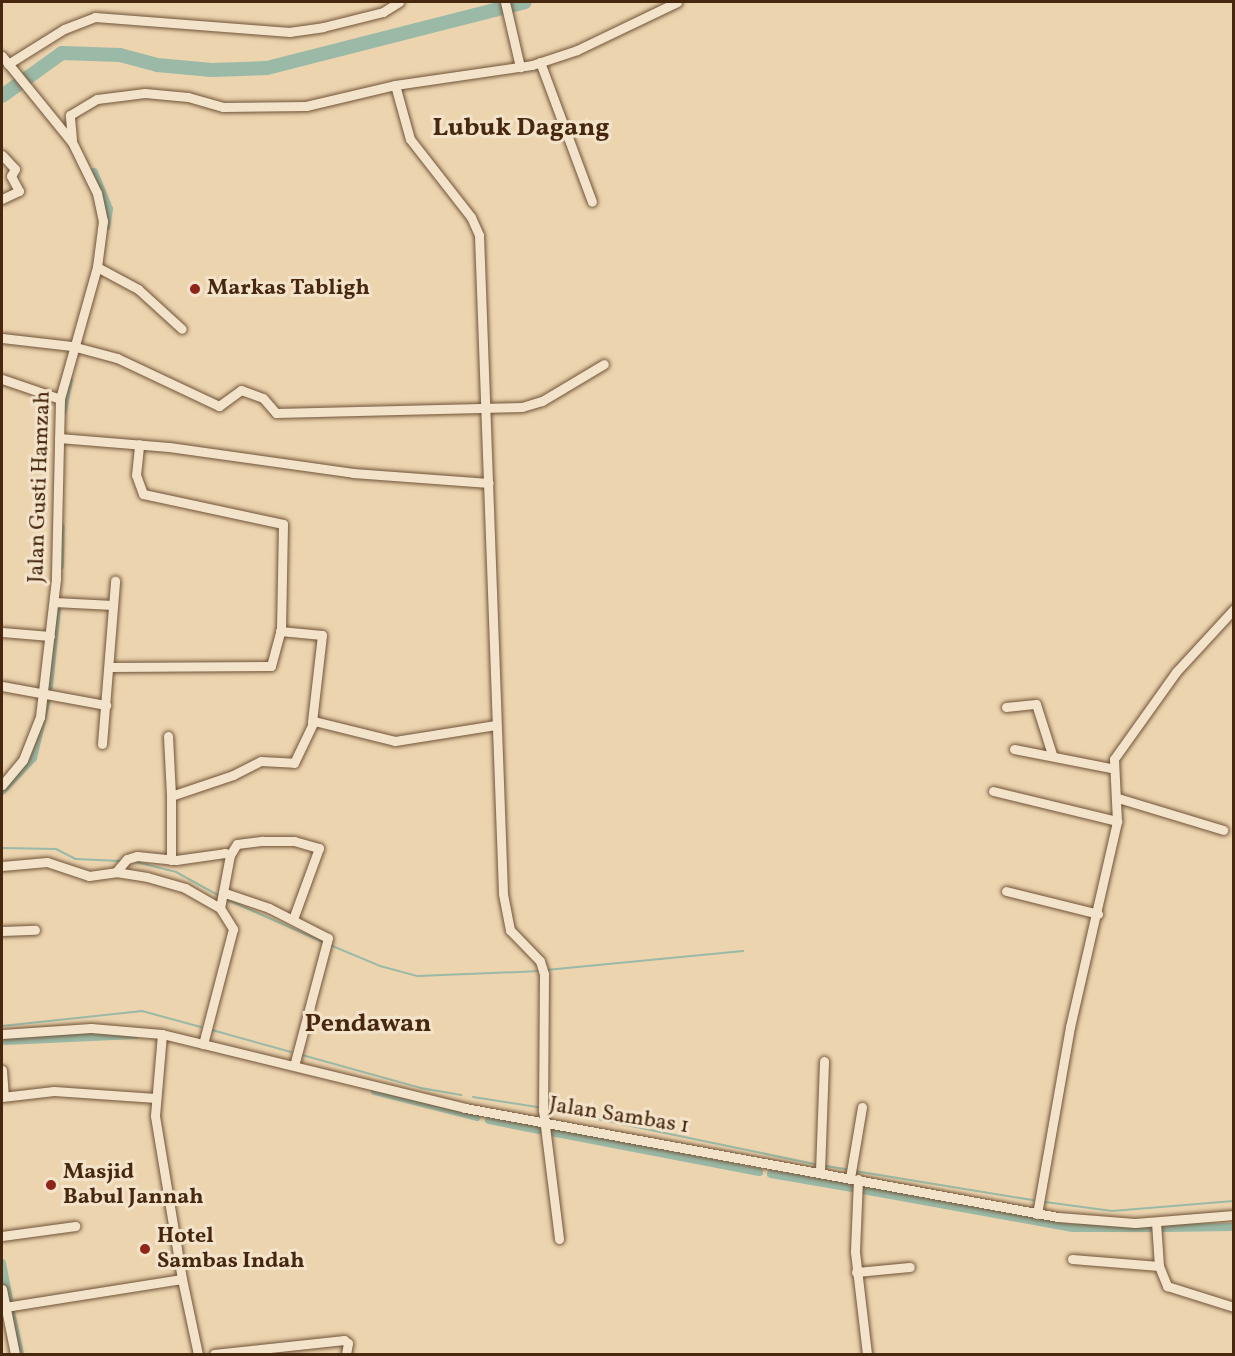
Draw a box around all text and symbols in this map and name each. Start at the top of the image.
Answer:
district label: Lubuk Dagang [432,113,610,145]
place label: Markas Tabligh [207,276,370,302]
marker: Markas Tabligh [188,282,202,296]
street label: Jalan Gusti Hamzah [23,391,57,583]
district label: Pendawan [305,1009,431,1041]
street label: Jalan Sambas 1 [547,1092,691,1140]
place label: Masjid Babul Jannah [63,1159,204,1210]
marker: Masjid Babul Jannah [44,1178,58,1192]
place label: Hotel Sambas Indah [157,1223,305,1274]
marker: Hotel Sambas Indah [138,1242,152,1256]

